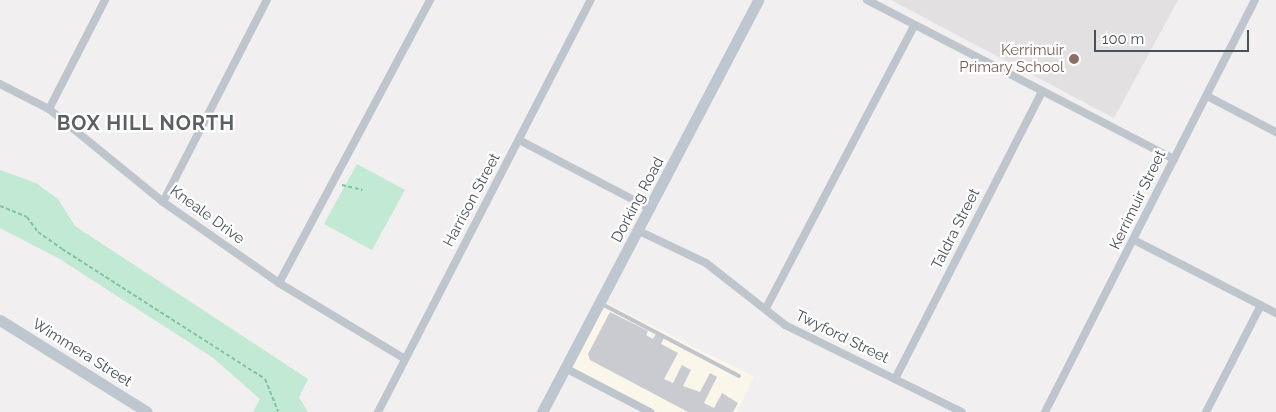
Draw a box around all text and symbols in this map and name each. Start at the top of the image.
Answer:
scale bar [1096,20,1251,52]
text: 100 m [1102,30,1144,48]
place label: Kerrimuir Primary School [959,41,1064,76]
marker: Kerrimuir Primary School [1068,53,1080,65]
district label: BOX HILL NORTH [55,111,237,135]
street label: Kerrimuir Street [1106,147,1170,253]
street label: Harrison Street [440,150,504,250]
street label: Dorking Road [608,154,668,246]
street label: Kneale Drive [166,182,248,248]
street label: Taldra Street [928,186,984,272]
street label: Twyford Street [792,307,892,367]
street label: Wimmera Street [29,315,135,391]

